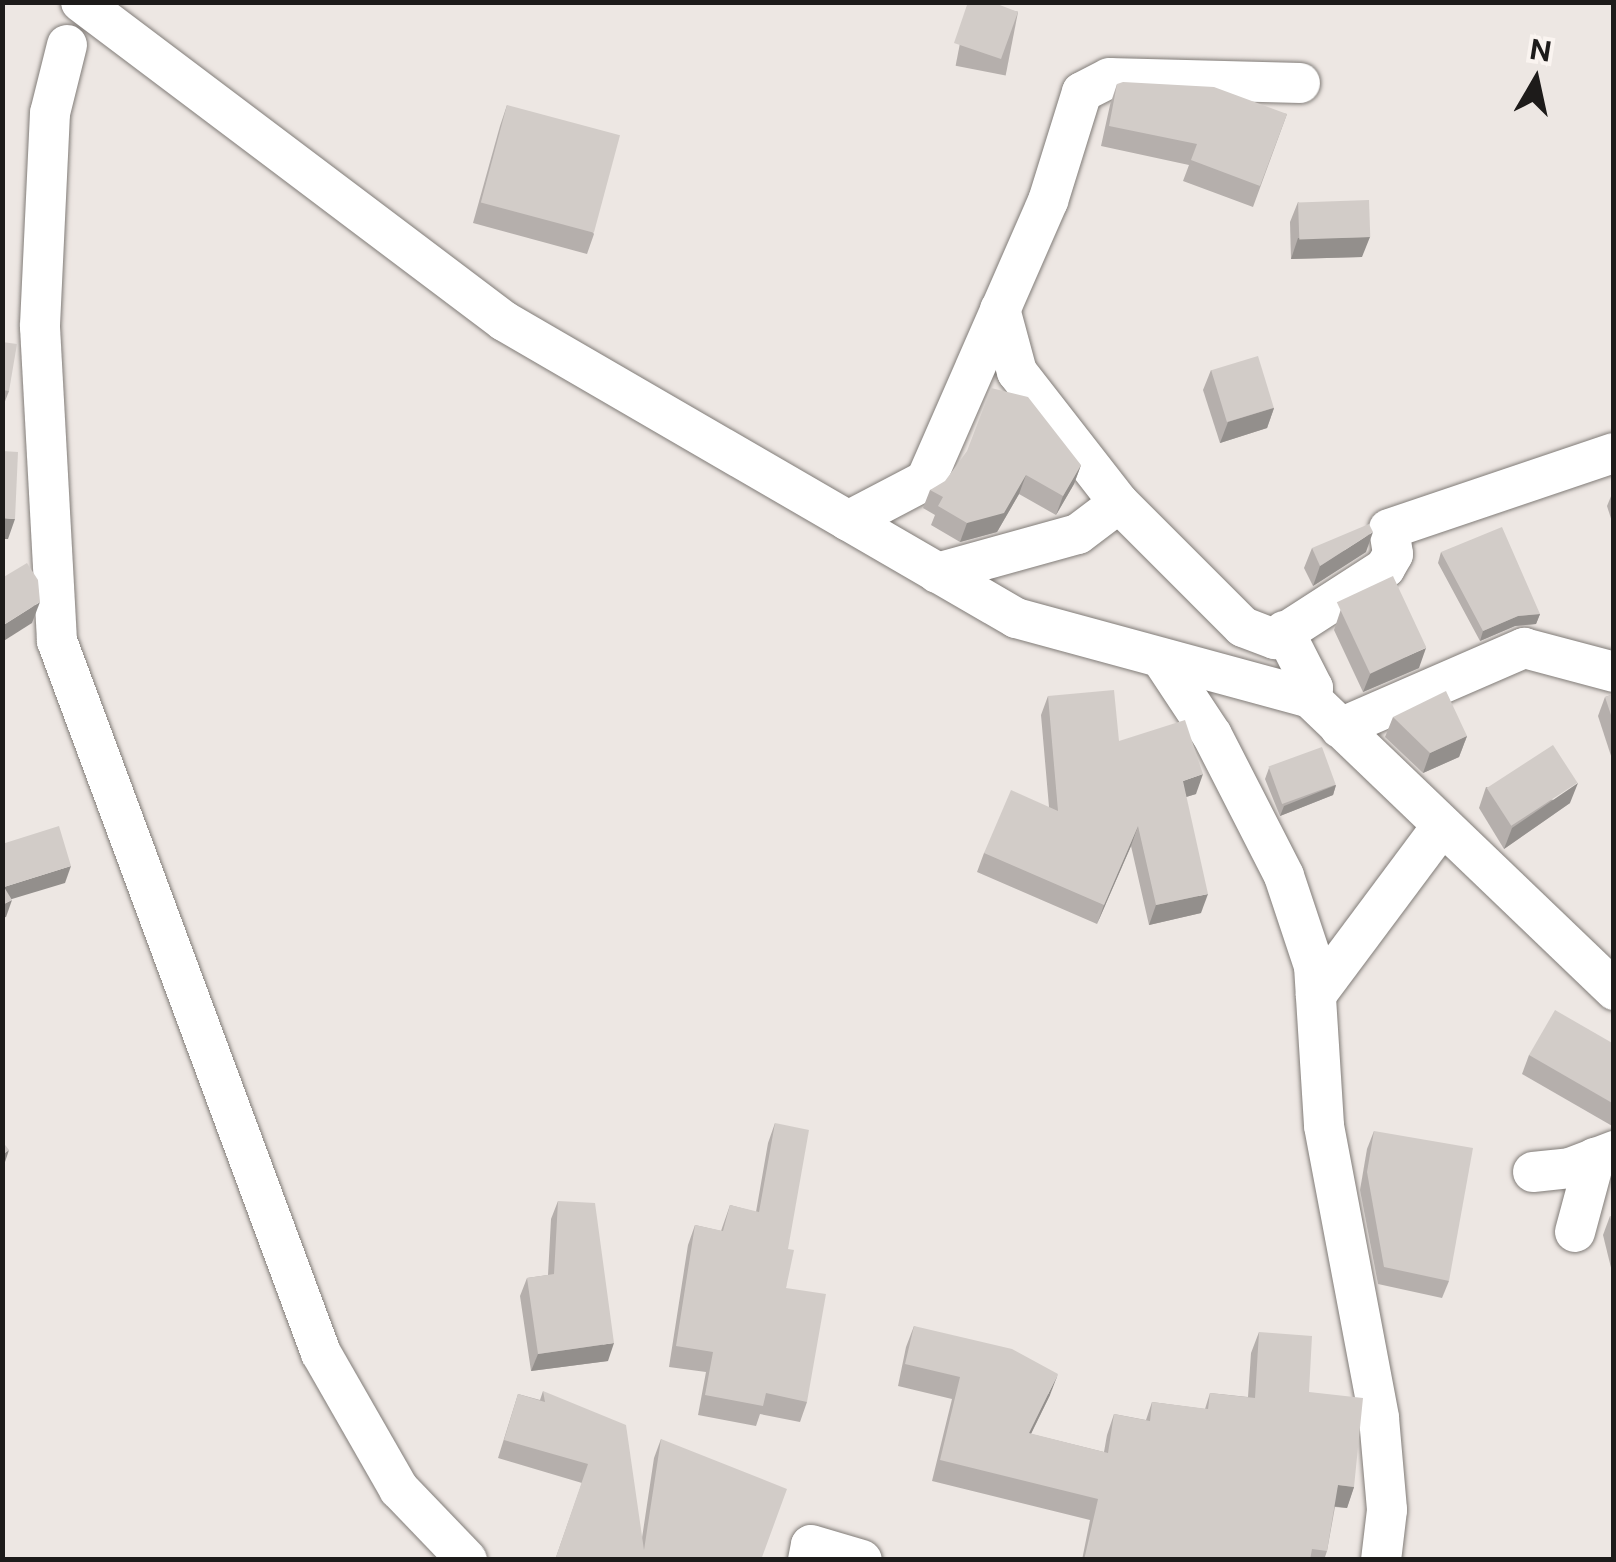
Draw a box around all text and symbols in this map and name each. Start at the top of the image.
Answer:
north arrow [1486,30,1586,130]
text: N [1527,32,1554,68]

